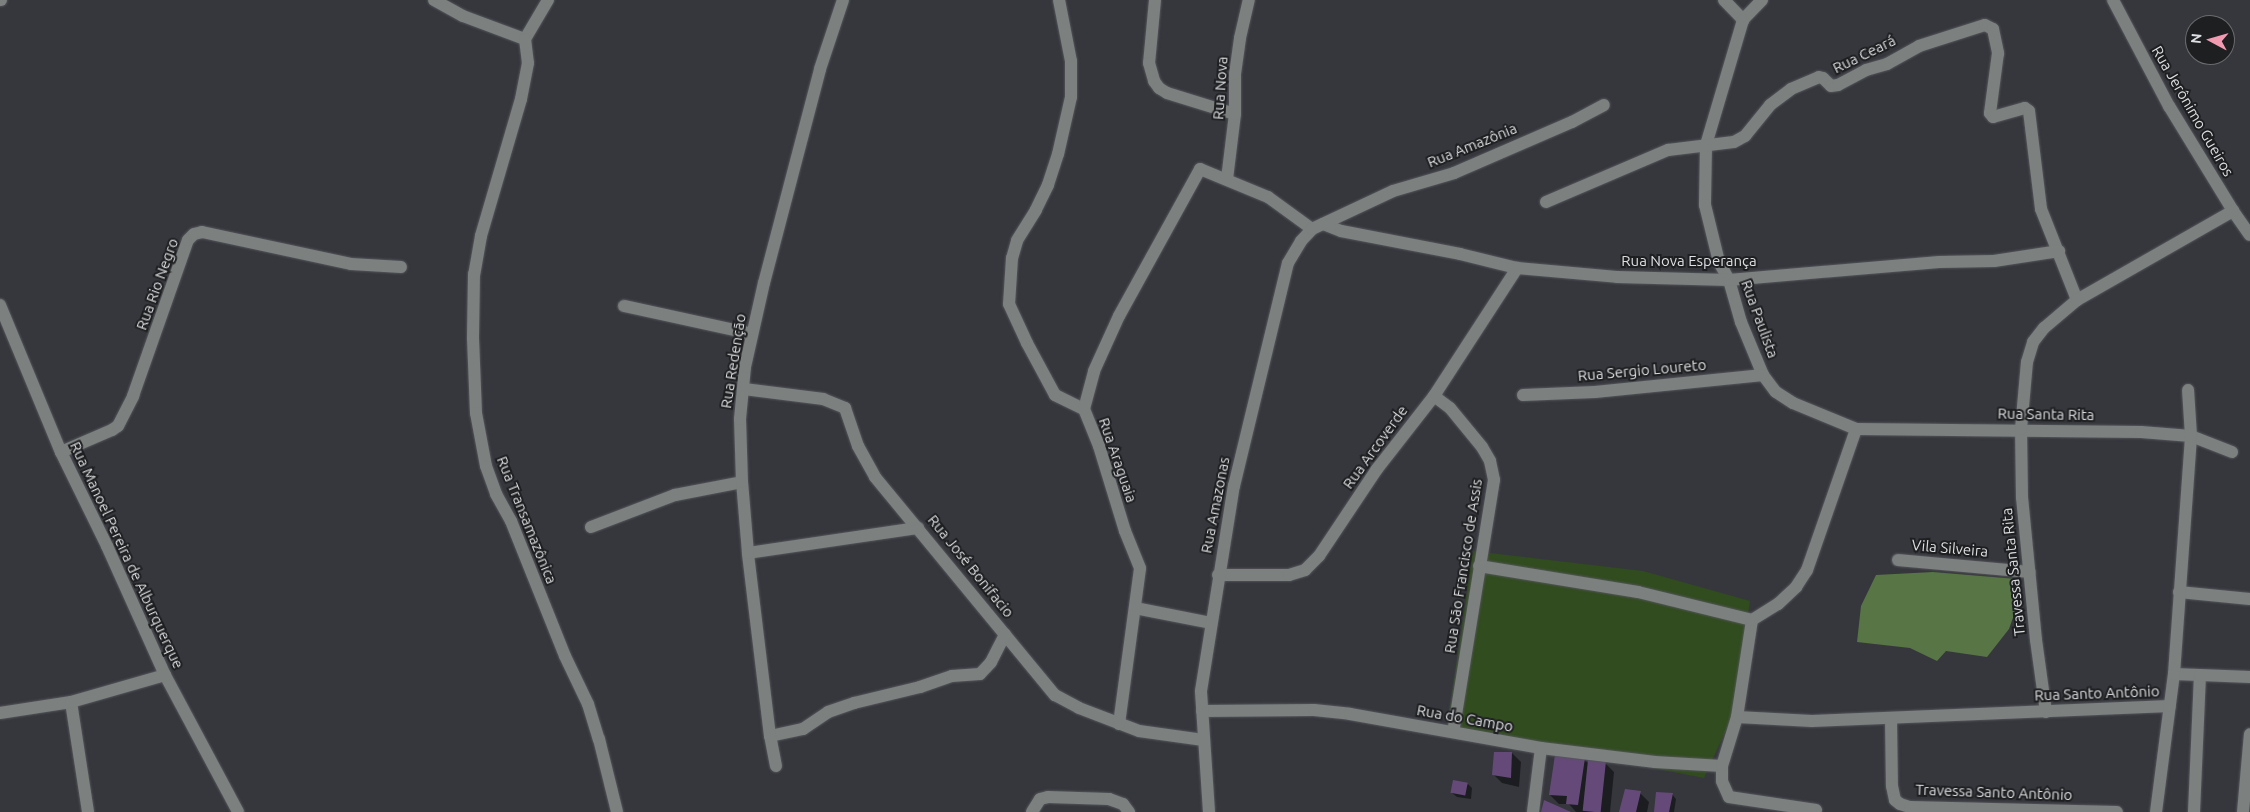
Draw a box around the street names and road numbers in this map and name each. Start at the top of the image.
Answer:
street label: Rua Ceará [1830,31,1898,77]
street label: Rua Jerônimo Gueiros [2148,42,2238,180]
street label: Rua Nova [1209,56,1231,120]
street label: Rua Amazônia [1425,119,1519,171]
street label: Rua Rio Negro [132,236,182,332]
street label: Rua Nova Esperança [1621,252,1757,270]
street label: Rua Paulista [1738,277,1782,361]
street label: Rua Redenção [717,312,749,410]
street label: Rua Sergio Loureto [1577,355,1707,385]
street label: Rua Arcoverde [1339,402,1411,492]
street label: Rua Santa Rita [1997,404,2095,424]
street label: Rua Araguaia [1095,415,1141,505]
street label: Rua Manoel Pereira de Alburquerque [66,439,188,671]
street label: Rua Transamazônica [493,454,561,586]
street label: Rua Amazonas [1197,455,1233,555]
street label: Rua São Francisco de Assis [1440,478,1486,654]
street label: Travessa Santa Rita [1997,507,2029,637]
street label: Rua José Bonifacio [924,511,1018,621]
street label: Vila Silveira [1911,536,1989,560]
street label: Rua Santo Antônio [2034,682,2160,704]
street label: Rua do Campo [1415,701,1515,735]
street label: Travessa Santo Antônio [1915,780,2073,804]

